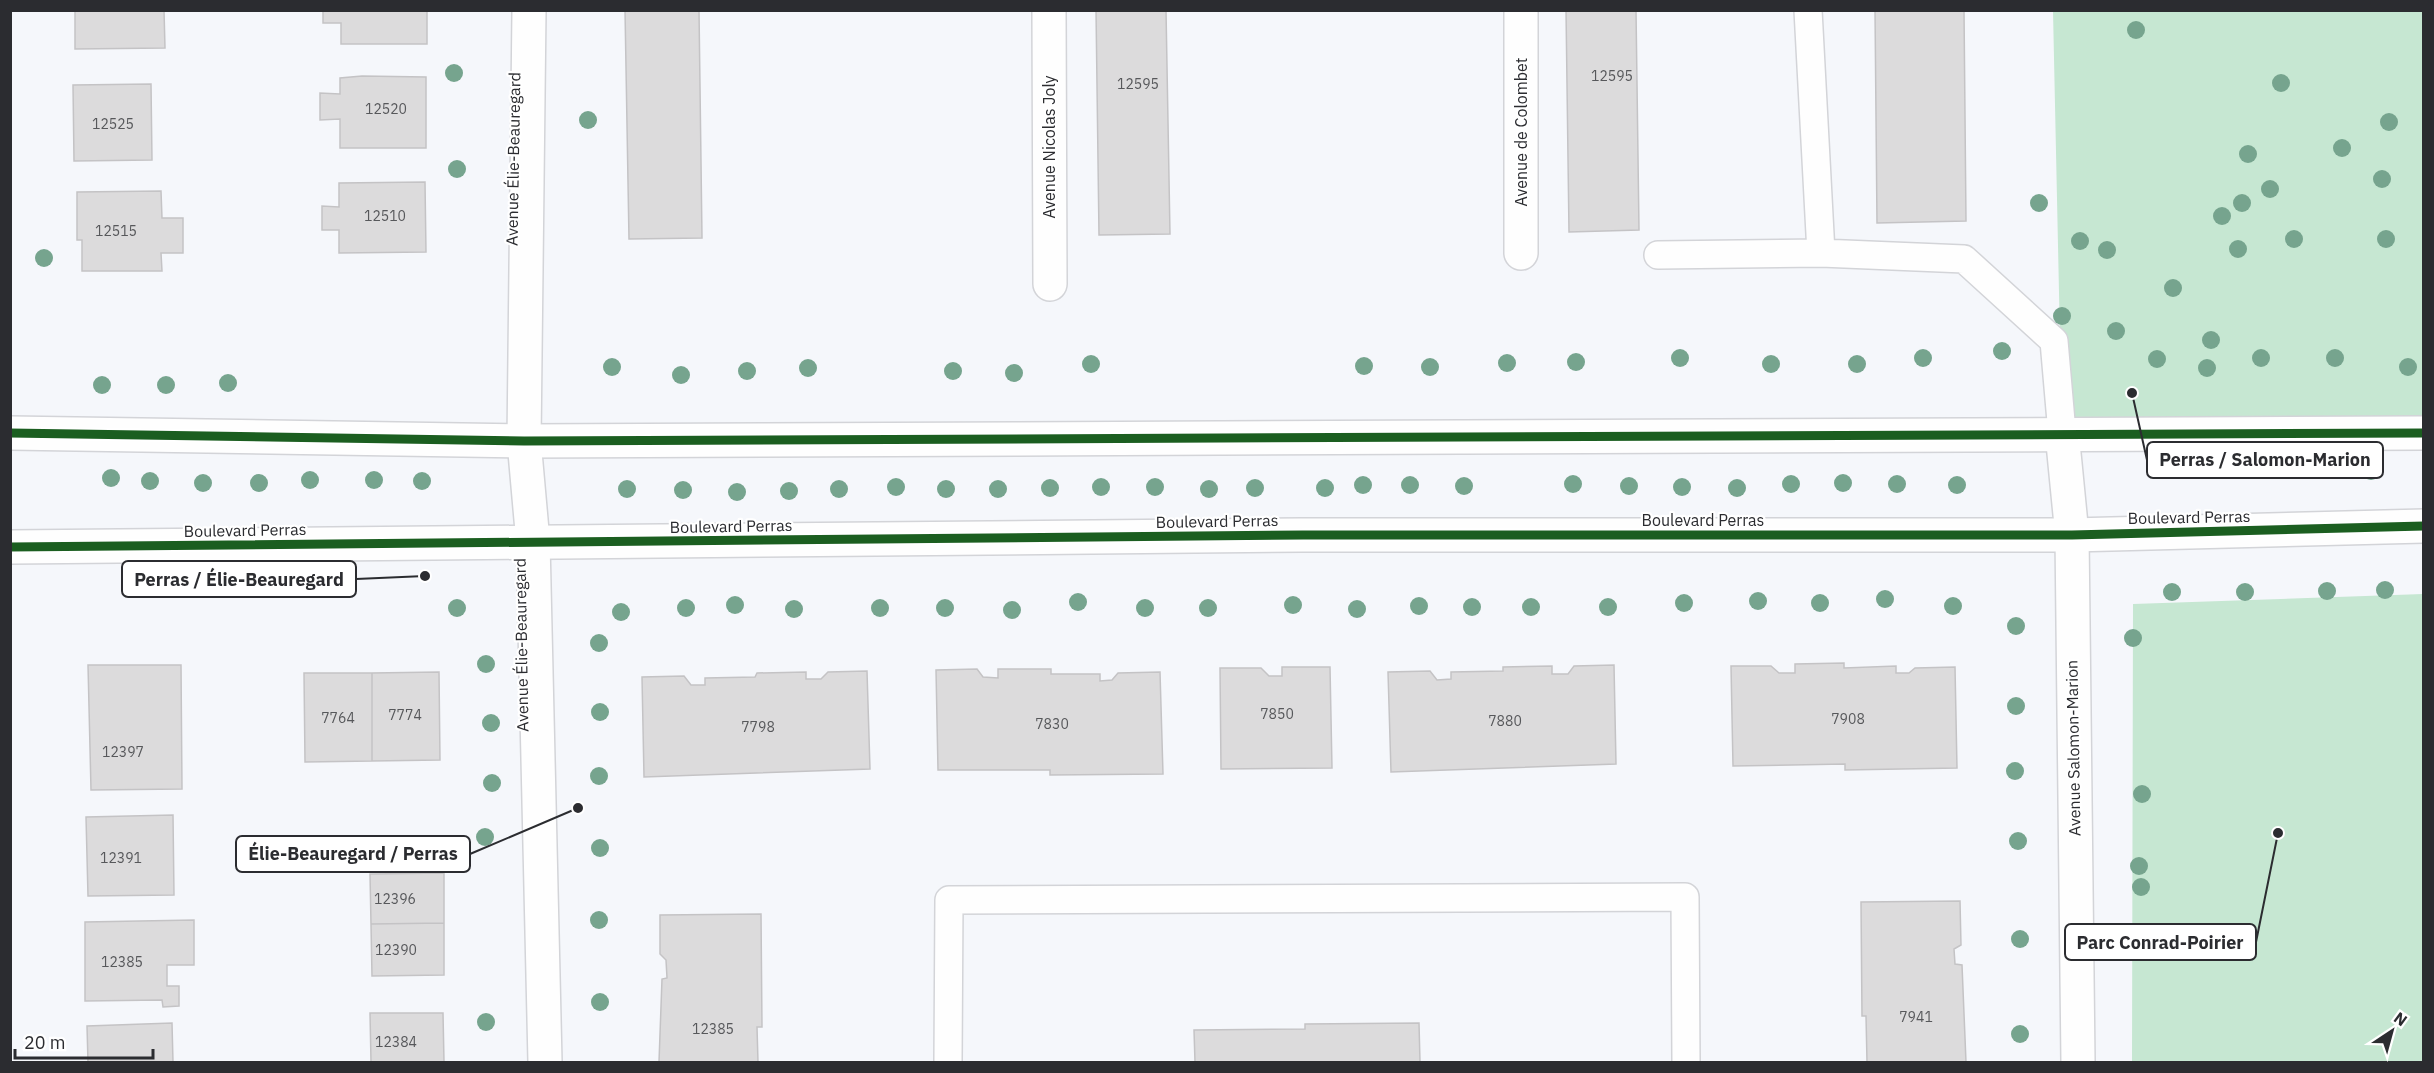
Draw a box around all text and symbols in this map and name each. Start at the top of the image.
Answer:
street label: Avenue de Colombet [1511,58,1531,206]
house number: 12595 [1591,67,1633,85]
street label: Avenue Élie-Beauregard [500,72,525,246]
street label: Avenue Nicolas Joly [1039,75,1059,219]
house number: 12595 [1117,75,1159,93]
house number: 12520 [365,100,407,118]
house number: 12525 [92,115,134,133]
house number: 12510 [364,207,406,225]
house number: 12515 [95,222,137,240]
callout: Perras / Salomon-Marion [2147,442,2383,478]
text: Perras / Salomon-Marion [2159,448,2371,471]
street label: Boulevard Perras [2127,506,2251,528]
street label: Boulevard Perras [1155,510,1279,532]
street label: Boulevard Perras [1642,510,1764,530]
street label: Boulevard Perras [669,515,793,537]
street label: Boulevard Perras [183,519,307,541]
street label: Avenue Élie-Beauregard [508,558,533,732]
callout: Perras / Élie-Beauregard [122,561,356,597]
text: Perras / Élie-Beauregard [134,567,344,591]
street label: Avenue Salomon-Marion [2061,660,2085,836]
house number: 7850 [1260,705,1294,723]
house number: 7774 [388,706,422,724]
house number: 7764 [321,709,355,727]
house number: 7908 [1831,710,1865,728]
house number: 7880 [1488,712,1522,730]
house number: 7830 [1035,715,1069,733]
house number: 7798 [741,718,775,736]
house number: 12397 [102,743,144,761]
callout: Élie-Beauregard / Perras [236,836,470,872]
text: Élie-Beauregard / Perras [248,841,458,865]
house number: 12391 [100,849,142,867]
house number: 12396 [374,890,416,908]
callout: Parc Conrad-Poirier [2065,924,2256,960]
text: Parc Conrad-Poirier [2076,931,2244,954]
house number: 12390 [375,941,417,959]
house number: 12385 [101,953,143,971]
north arrow [2362,1001,2422,1061]
text: N [2390,1007,2411,1030]
house number: 7941 [1899,1008,1933,1026]
house number: 12385 [692,1020,734,1038]
scale bar [15,1022,153,1060]
text: 20 m [24,1031,66,1054]
house number: 12384 [375,1033,417,1051]

